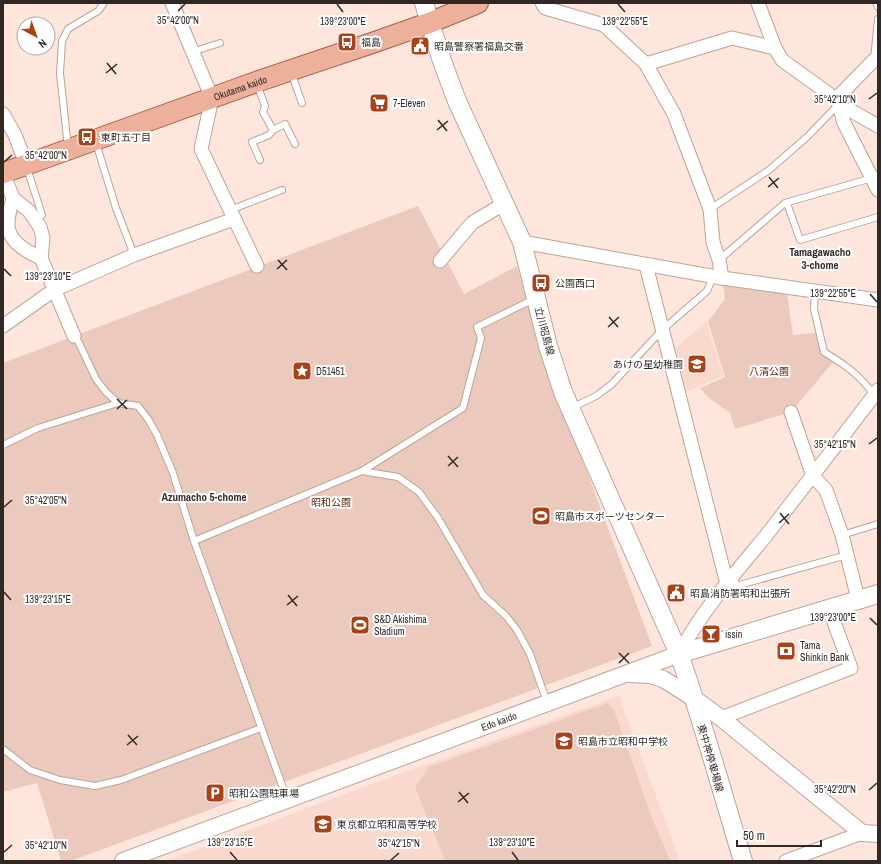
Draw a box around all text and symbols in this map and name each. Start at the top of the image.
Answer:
text: 35°42'00"N [157,14,199,27]
text: 139°23'00"E [320,15,366,28]
text: 139°22'55"E [602,15,648,28]
north arrow [16,16,56,56]
bus stop icon: 福島 [336,31,358,53]
public building icon: 昭島警察署福島交番 [409,35,431,57]
text: N [36,36,50,51]
place label: 福島 [361,36,381,49]
place label: 昭島警察署福島交番 [434,40,524,53]
street label: Okutama kaido [212,73,269,104]
supermarket icon: 7-Eleven [368,92,390,114]
text: 35°42'10"N [814,93,856,106]
place label: 7-Eleven [393,97,425,110]
bus stop icon: 東町五丁目 [76,126,98,148]
place label: 東町五丁目 [101,131,151,144]
text: 35°42'00"N [25,149,67,162]
district label: Tamagawacho 3-chome [789,245,851,272]
text: 139°23'10"E [25,270,71,283]
bus stop icon: 公園西口 [530,272,552,294]
place label: 公園西口 [555,277,595,290]
text: 139°22'55"E [810,287,856,300]
street label: 立川昭島線 [532,305,557,357]
school or university icon: あけの星幼稚園 [686,353,708,375]
place label: あけの星幼稚園 [613,358,683,371]
place icon: D51451 [291,360,313,382]
place label: D51451 [316,365,345,378]
park label: 八清公園 [749,365,789,378]
text: 35°42'15"N [814,438,856,451]
district label: Azumacho 5-chome [161,490,247,504]
text: 35°42'05"N [25,494,67,507]
park label: 昭和公園 [311,496,351,509]
sports icon: 昭島市スポーツセンター [530,505,552,527]
place label: 昭島市スポーツセンター [555,510,665,523]
public building icon: 昭島消防署昭和出張所 [665,582,687,604]
place label: 昭島消防署昭和出張所 [690,587,790,600]
text: 139°23'15"E [25,593,71,606]
text: 139°23'00"E [810,611,856,624]
place label: S&D Akishima Stadium [374,613,427,638]
sports icon: S&D Akishima Stadium [349,614,371,636]
bar icon: issin [700,623,722,645]
place label: issin [725,628,742,641]
place label: Tama Shinkin Bank [800,639,850,664]
bank icon: Tama Shinkin Bank [775,640,797,662]
street label: Edo kaido [479,709,519,734]
street label: 東中神停車場線 [695,723,726,794]
school or university icon: 昭島市立昭和中学校 [553,730,575,752]
place label: 昭島市立昭和中学校 [578,735,668,748]
parking icon: 昭和公園駐車場 [204,782,226,804]
text: 35°42'20"N [814,783,856,796]
place label: 昭和公園駐車場 [229,787,299,800]
school or university icon: 東京都立昭和高等学校 [312,813,334,835]
place label: 東京都立昭和高等学校 [337,818,437,831]
scale bar [737,822,821,848]
text: 50 m [743,828,765,844]
text: 139°23'15"E [207,836,253,849]
text: 139°23'10"E [489,836,535,849]
text: 35°42'15"N [378,837,420,850]
text: 35°42'10"N [25,839,67,852]

